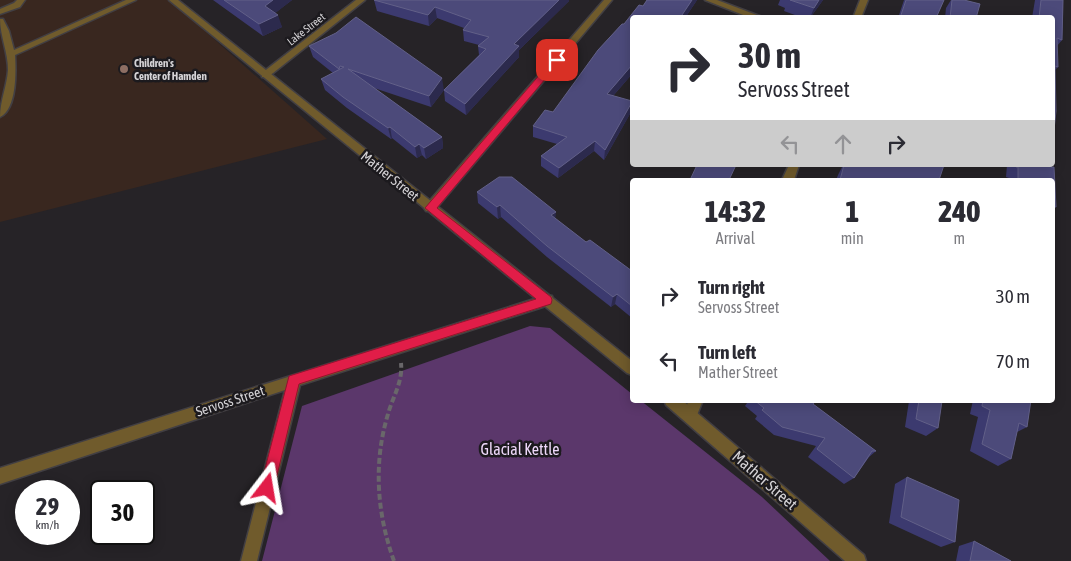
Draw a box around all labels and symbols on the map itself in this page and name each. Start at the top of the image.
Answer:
street label: Lake Street [285,11,327,47]
pin [536,39,578,81]
place label: Children's Center of Hamden [134,57,207,82]
marker: Children's Center of Hamden [118,63,130,75]
street label: Mather Street [358,148,422,204]
street label: Servoss Street [194,382,266,420]
park label: Glacial Kettle [481,440,559,458]
street label: Mather Street [729,447,801,513]
position arrow [240,461,292,513]
speed limit sign: 30 [90,480,155,545]

